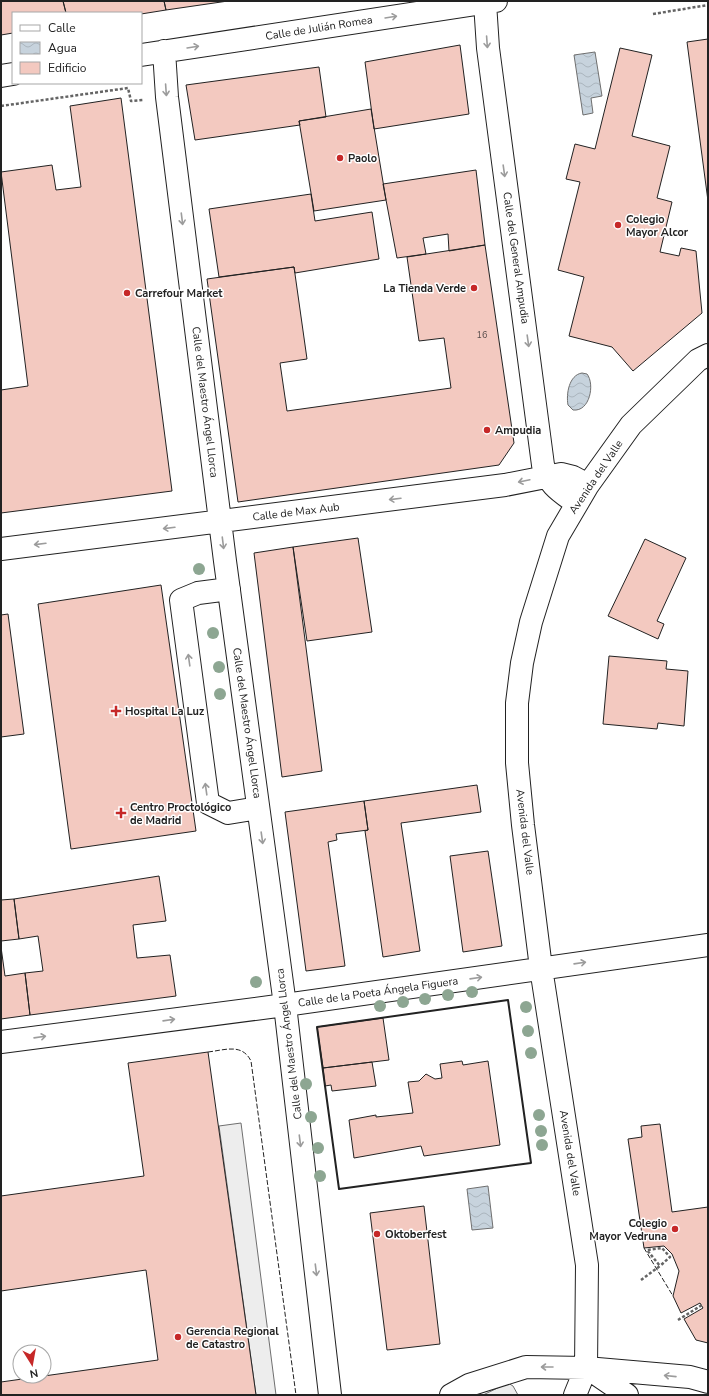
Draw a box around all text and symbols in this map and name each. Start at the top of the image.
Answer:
legend [12,12,142,84]
street label: Calle de Julián Romea [264,12,374,44]
one-way arrow [384,13,397,21]
text: Calle [48,20,76,36]
one-way arrow [484,35,491,48]
text: Agua [48,40,77,56]
one-way arrow [186,43,199,51]
text: Edificio [48,60,87,76]
one-way arrow [163,83,170,96]
place label: Paolo [348,151,377,166]
marker: Paolo [335,153,345,163]
one-way arrow [500,164,508,177]
street label: Calle del General Ampudia [499,191,533,325]
one-way arrow [178,212,186,225]
place label: Colegio Mayor Alcor [626,212,689,240]
marker: Colegio Mayor Alcor [613,220,623,230]
place label: La Tienda Verde [383,281,466,296]
marker: La Tienda Verde [469,283,479,293]
place label: Carrefour Market [135,286,223,301]
marker: Carrefour Market [122,288,132,298]
street label: Calle del Maestro Ángel Llorca [188,325,223,479]
house number: 16 [477,329,487,341]
one-way arrow [524,334,531,347]
place label: Ampudia [495,423,541,438]
marker: Ampudia [482,425,492,435]
street label: Avenida del Valle [566,437,626,517]
one-way arrow [518,477,531,485]
one-way arrow [389,495,402,503]
street label: Calle de Max Aub [252,499,340,525]
one-way arrow [163,525,176,532]
one-way arrow [219,536,227,549]
one-way arrow [34,540,47,548]
street label: Calle del Maestro Ángel Llorca [229,646,266,800]
one-way arrow [185,654,193,667]
place label: Hospital La Luz [125,704,204,719]
marker: Hospital La Luz [110,705,122,717]
one-way arrow [203,782,210,795]
street label: Avenida del Valle [512,788,538,876]
place label: Centro Proctológico de Madrid [130,800,231,828]
marker: Centro Proctológico de Madrid [115,807,127,819]
one-way arrow [258,831,266,844]
one-way arrow [573,959,586,967]
street label: Calle del Maestro Ángel Llorca [271,967,306,1121]
street label: Calle de la Poeta Ángela Figuera [297,972,459,1011]
one-way arrow [469,974,482,982]
one-way arrow [162,1016,175,1024]
one-way arrow [33,1033,46,1041]
street label: Avenida del Valle [556,1109,584,1197]
one-way arrow [297,1134,304,1147]
place label: Colegio Mayor Vedruna [589,1216,667,1244]
marker: Colegio Mayor Vedruna [670,1224,680,1234]
place label: Oktoberfest [385,1227,447,1242]
marker: Oktoberfest [372,1229,382,1239]
one-way arrow [312,1263,319,1276]
place label: Gerencia Regional de Catastro [186,1324,279,1352]
marker: Gerencia Regional de Catastro [173,1332,183,1342]
north arrow [12,1344,52,1384]
one-way arrow [541,1363,554,1371]
text: N [28,1365,39,1381]
one-way arrow [664,1372,677,1379]

